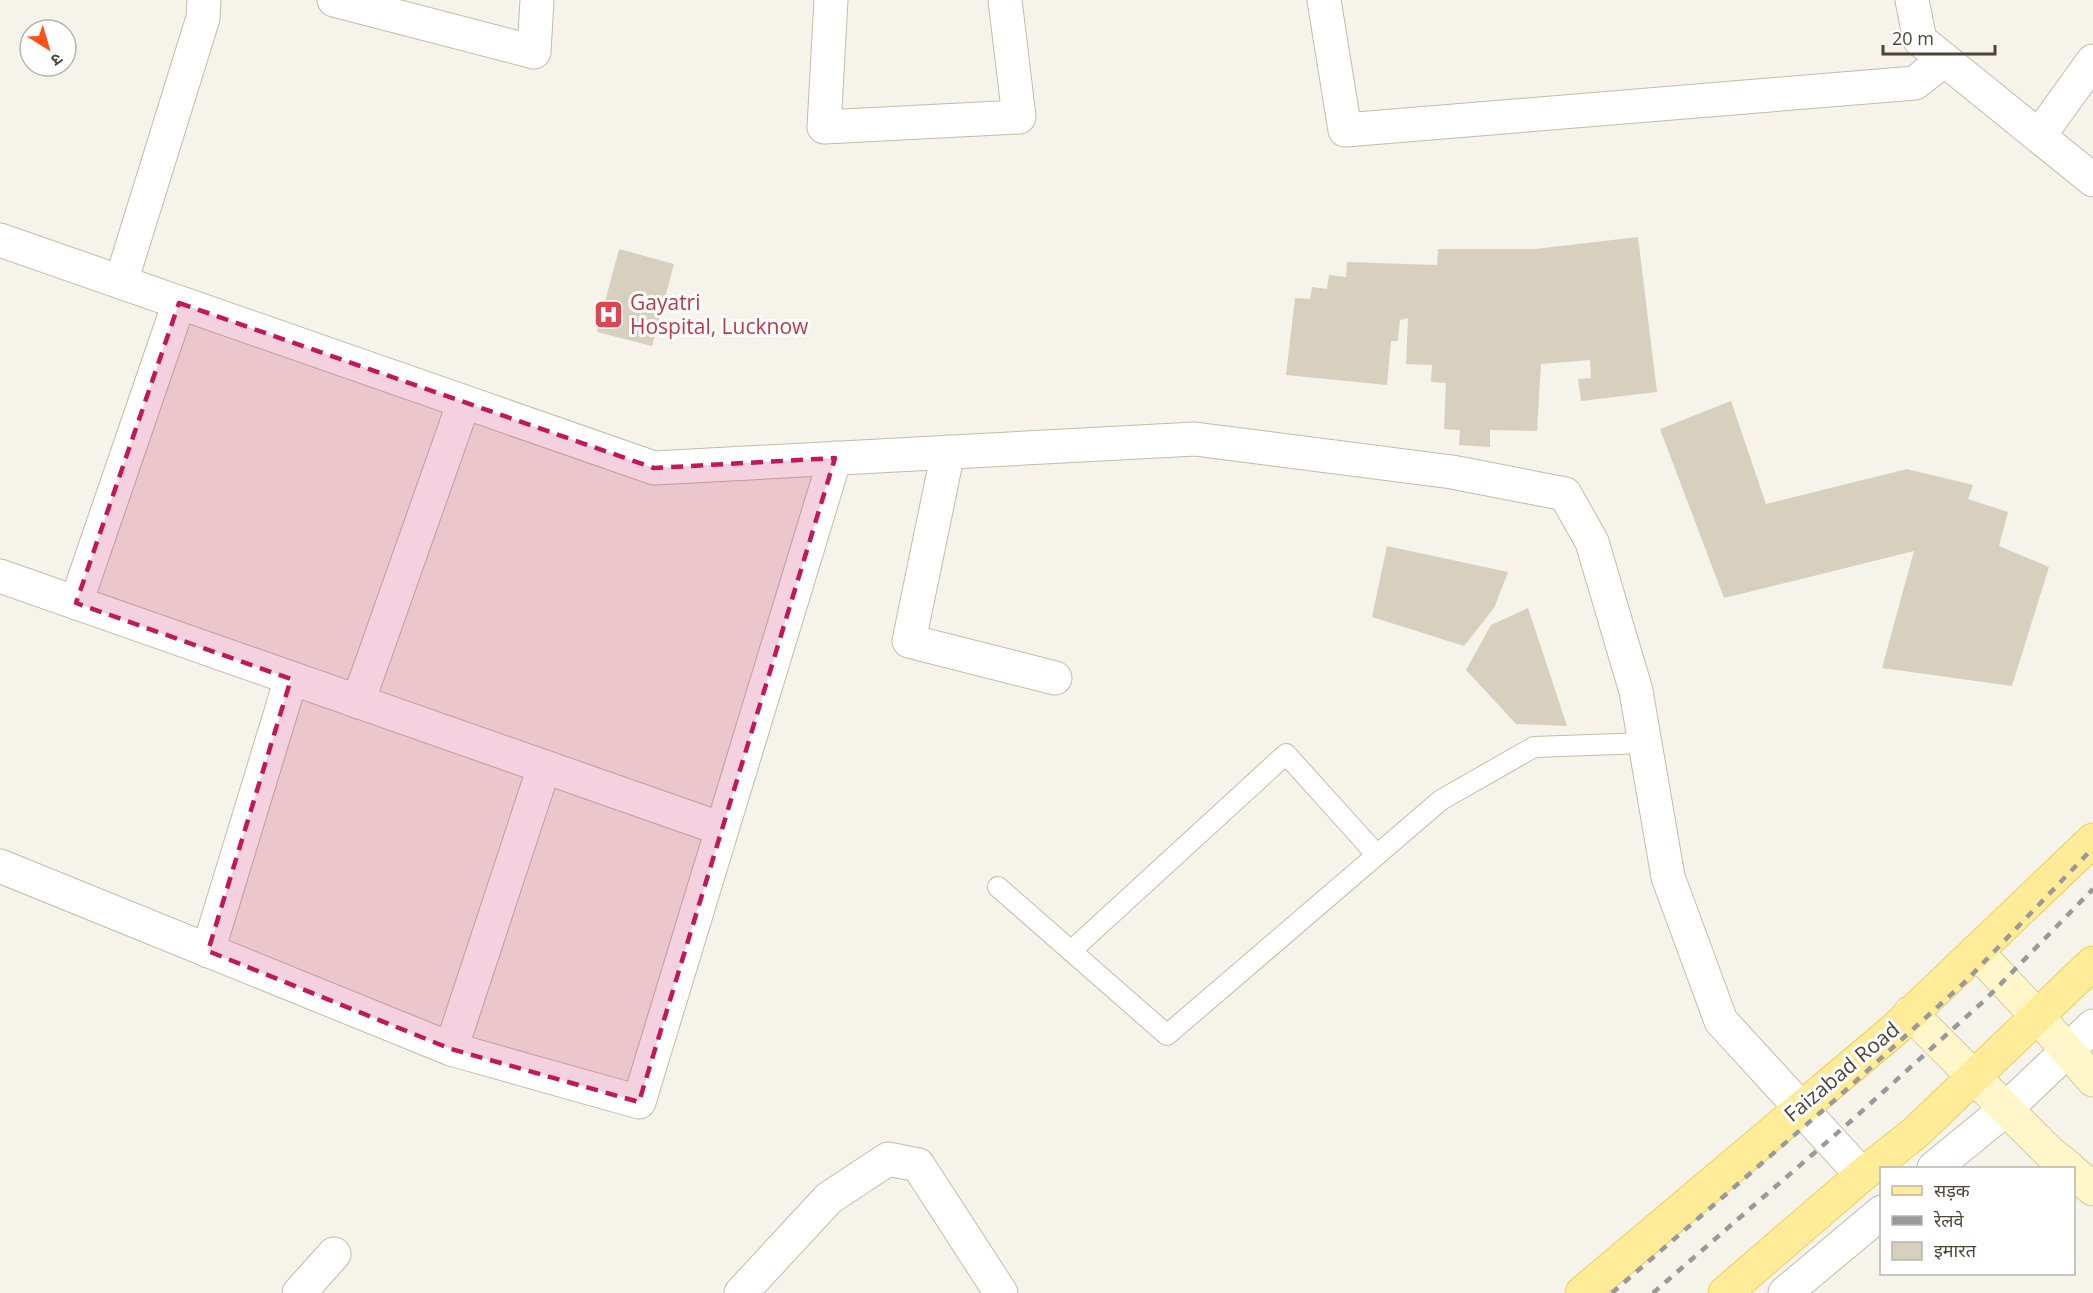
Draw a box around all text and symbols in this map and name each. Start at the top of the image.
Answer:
north arrow [18,18,78,78]
scale bar [1883,18,1996,56]
text: 20 m [1892,26,1934,50]
text: उ [46,48,67,72]
place label: Gayatri Hospital, Lucknow [630,288,809,340]
hospital icon: Gayatri Hospital, Lucknow [593,299,625,331]
street label: Faizabad Road [1778,1015,1905,1128]
legend [1880,1167,2075,1275]
text: सड़क [1934,1178,1971,1202]
text: रेलवे [1933,1208,1965,1232]
text: इमारत [1934,1238,1977,1262]

